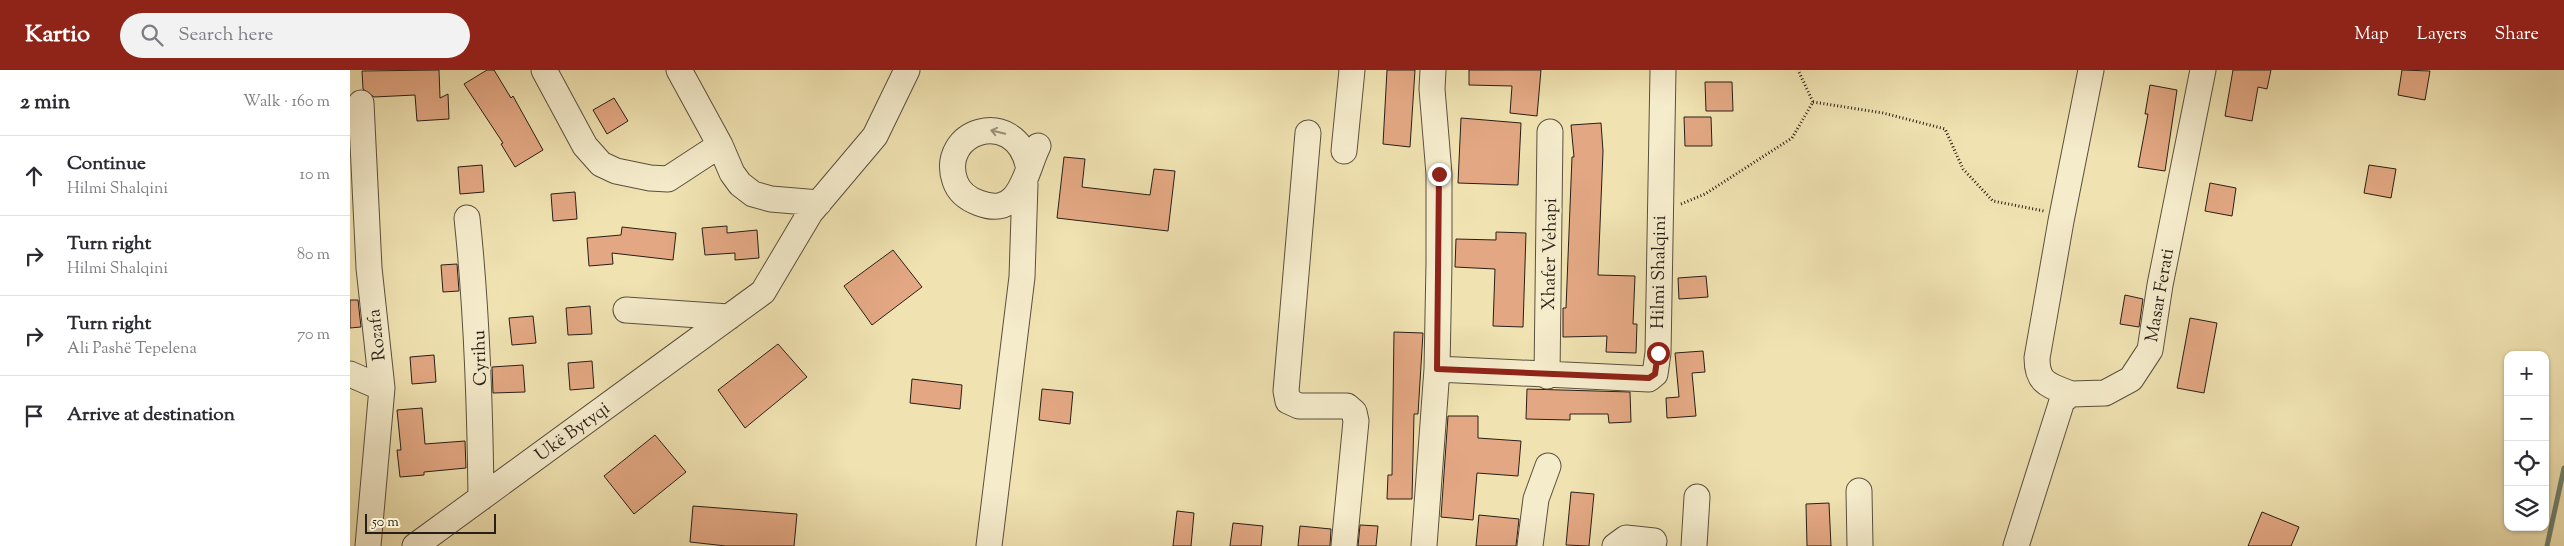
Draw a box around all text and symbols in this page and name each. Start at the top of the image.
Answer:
search box [120,13,470,58]
text: Kartio [25,18,90,52]
icon: search [138,21,166,49]
text: Search here [178,22,273,49]
text: Map [2354,22,2389,48]
text: Layers [2417,22,2467,48]
text: Share [2495,22,2539,48]
text: 2 min [20,88,70,118]
text: Walk · 160 m [243,91,330,114]
one-way arrow [991,127,1007,136]
text: Continue [67,151,146,178]
icon: ahead [20,162,48,190]
route end [1428,163,1451,186]
text: 10 m [300,164,330,187]
text: Hilmi Shalqini [67,178,168,201]
street label: Xhafer Vehapi [1537,198,1565,310]
street label: Hilmi Shalqini [1646,215,1674,329]
text: Turn right [67,231,151,258]
icon: right [20,242,48,270]
text: 80 m [297,244,330,267]
street label: Masar Ferati [2140,246,2182,344]
text: Hilmi Shalqini [67,258,168,281]
street label: Rozafa [362,308,394,362]
text: Turn right [67,311,151,338]
icon: right [20,322,48,350]
text: 70 m [297,324,330,347]
street label: Cyrihu [467,330,495,386]
text: Ali Pashë Tepelena [67,338,197,361]
route start [1647,342,1670,365]
map controls [2504,351,2549,531]
button: + [2504,351,2549,396]
button: − [2504,396,2549,441]
street label: Ukë Bytyqi [530,397,616,469]
icon: arrive [20,402,48,430]
text: Arrive at destination [67,402,235,429]
button: locate [2504,441,2549,486]
button: layers [2504,486,2549,531]
scale bar [365,511,496,534]
text: 50 m [372,513,399,533]

